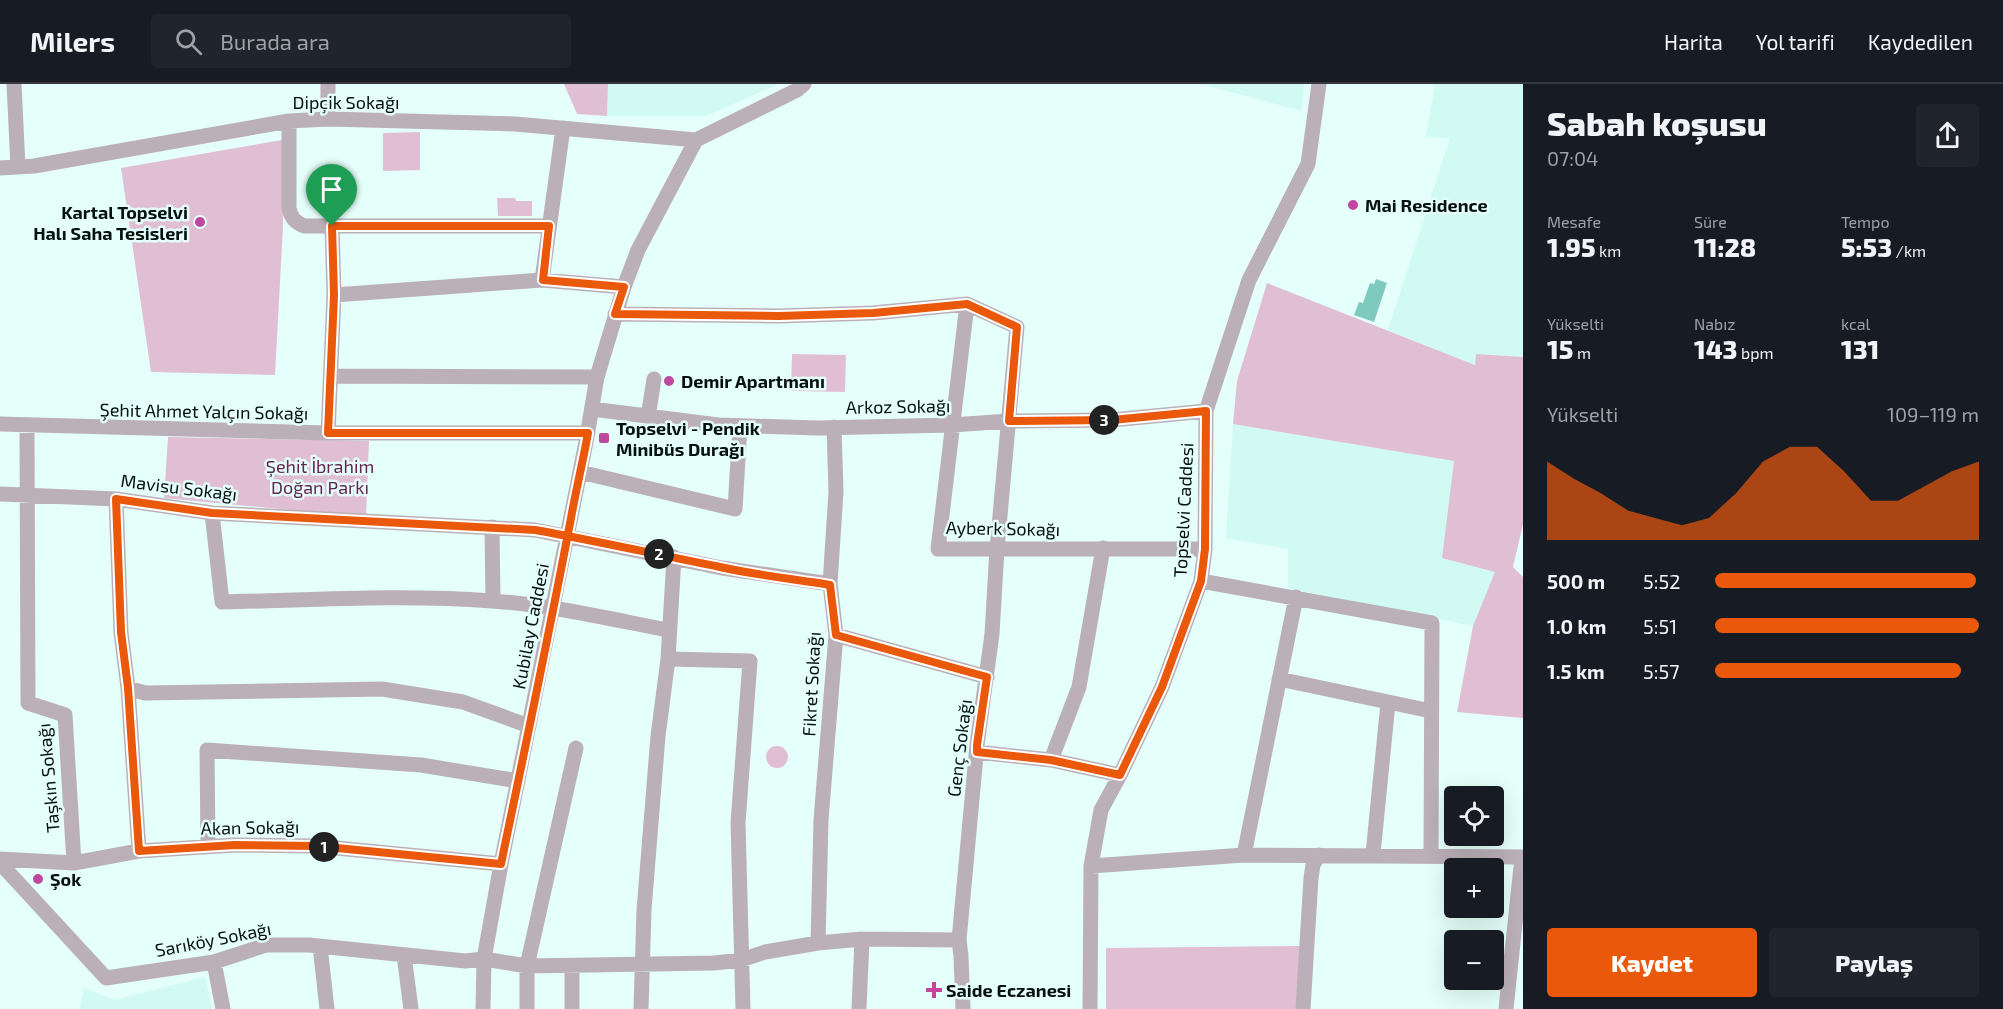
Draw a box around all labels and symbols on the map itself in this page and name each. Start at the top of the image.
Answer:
street label: Dipçik Sokağı [292,91,400,114]
pin [306,164,357,226]
place label: Mai Residence [1365,194,1488,216]
marker: Mai Residence [1346,198,1360,212]
place label: Kartal Topselvi Halı Saha Tesisleri [33,201,188,244]
marker: Kartal Topselvi Halı Saha Tesisleri [193,215,207,229]
place label: Demir Apartmanı [681,370,825,392]
marker: Demir Apartmanı [662,374,676,388]
street label: Arkoz Sokağı [846,394,950,418]
street label: Şehit Ahmet Yalçın Sokağı [99,398,309,425]
pin: 3 [1089,405,1119,435]
place label: Topselvi - Pendik Minibüs Durağı [616,417,760,460]
marker: Topselvi - Pendik Minibüs Durağı [597,431,611,445]
street label: Topselvi Caddesi [1168,442,1198,578]
park label: Şehit İbrahim Doğan Parkı [266,455,374,498]
street label: Mavisu Sokağı [120,469,238,505]
street label: Ayberk Sokağı [946,516,1060,540]
pin: 2 [644,539,674,569]
street label: Kubilay Caddesi [507,561,553,691]
street label: Fikret Sokağı [797,631,825,737]
street label: Genç Sokağı [942,698,977,798]
street label: Taşkın Sokağı [32,722,65,834]
street label: Akan Sokağı [201,815,299,839]
pin: 1 [309,832,339,862]
place label: Şok [50,868,81,891]
marker: Şok [31,872,45,886]
street label: Sarıköy Sokağı [153,917,273,961]
place label: Saide Eczanesi [946,979,1071,1001]
marker: Saide Eczanesi [927,983,941,997]

